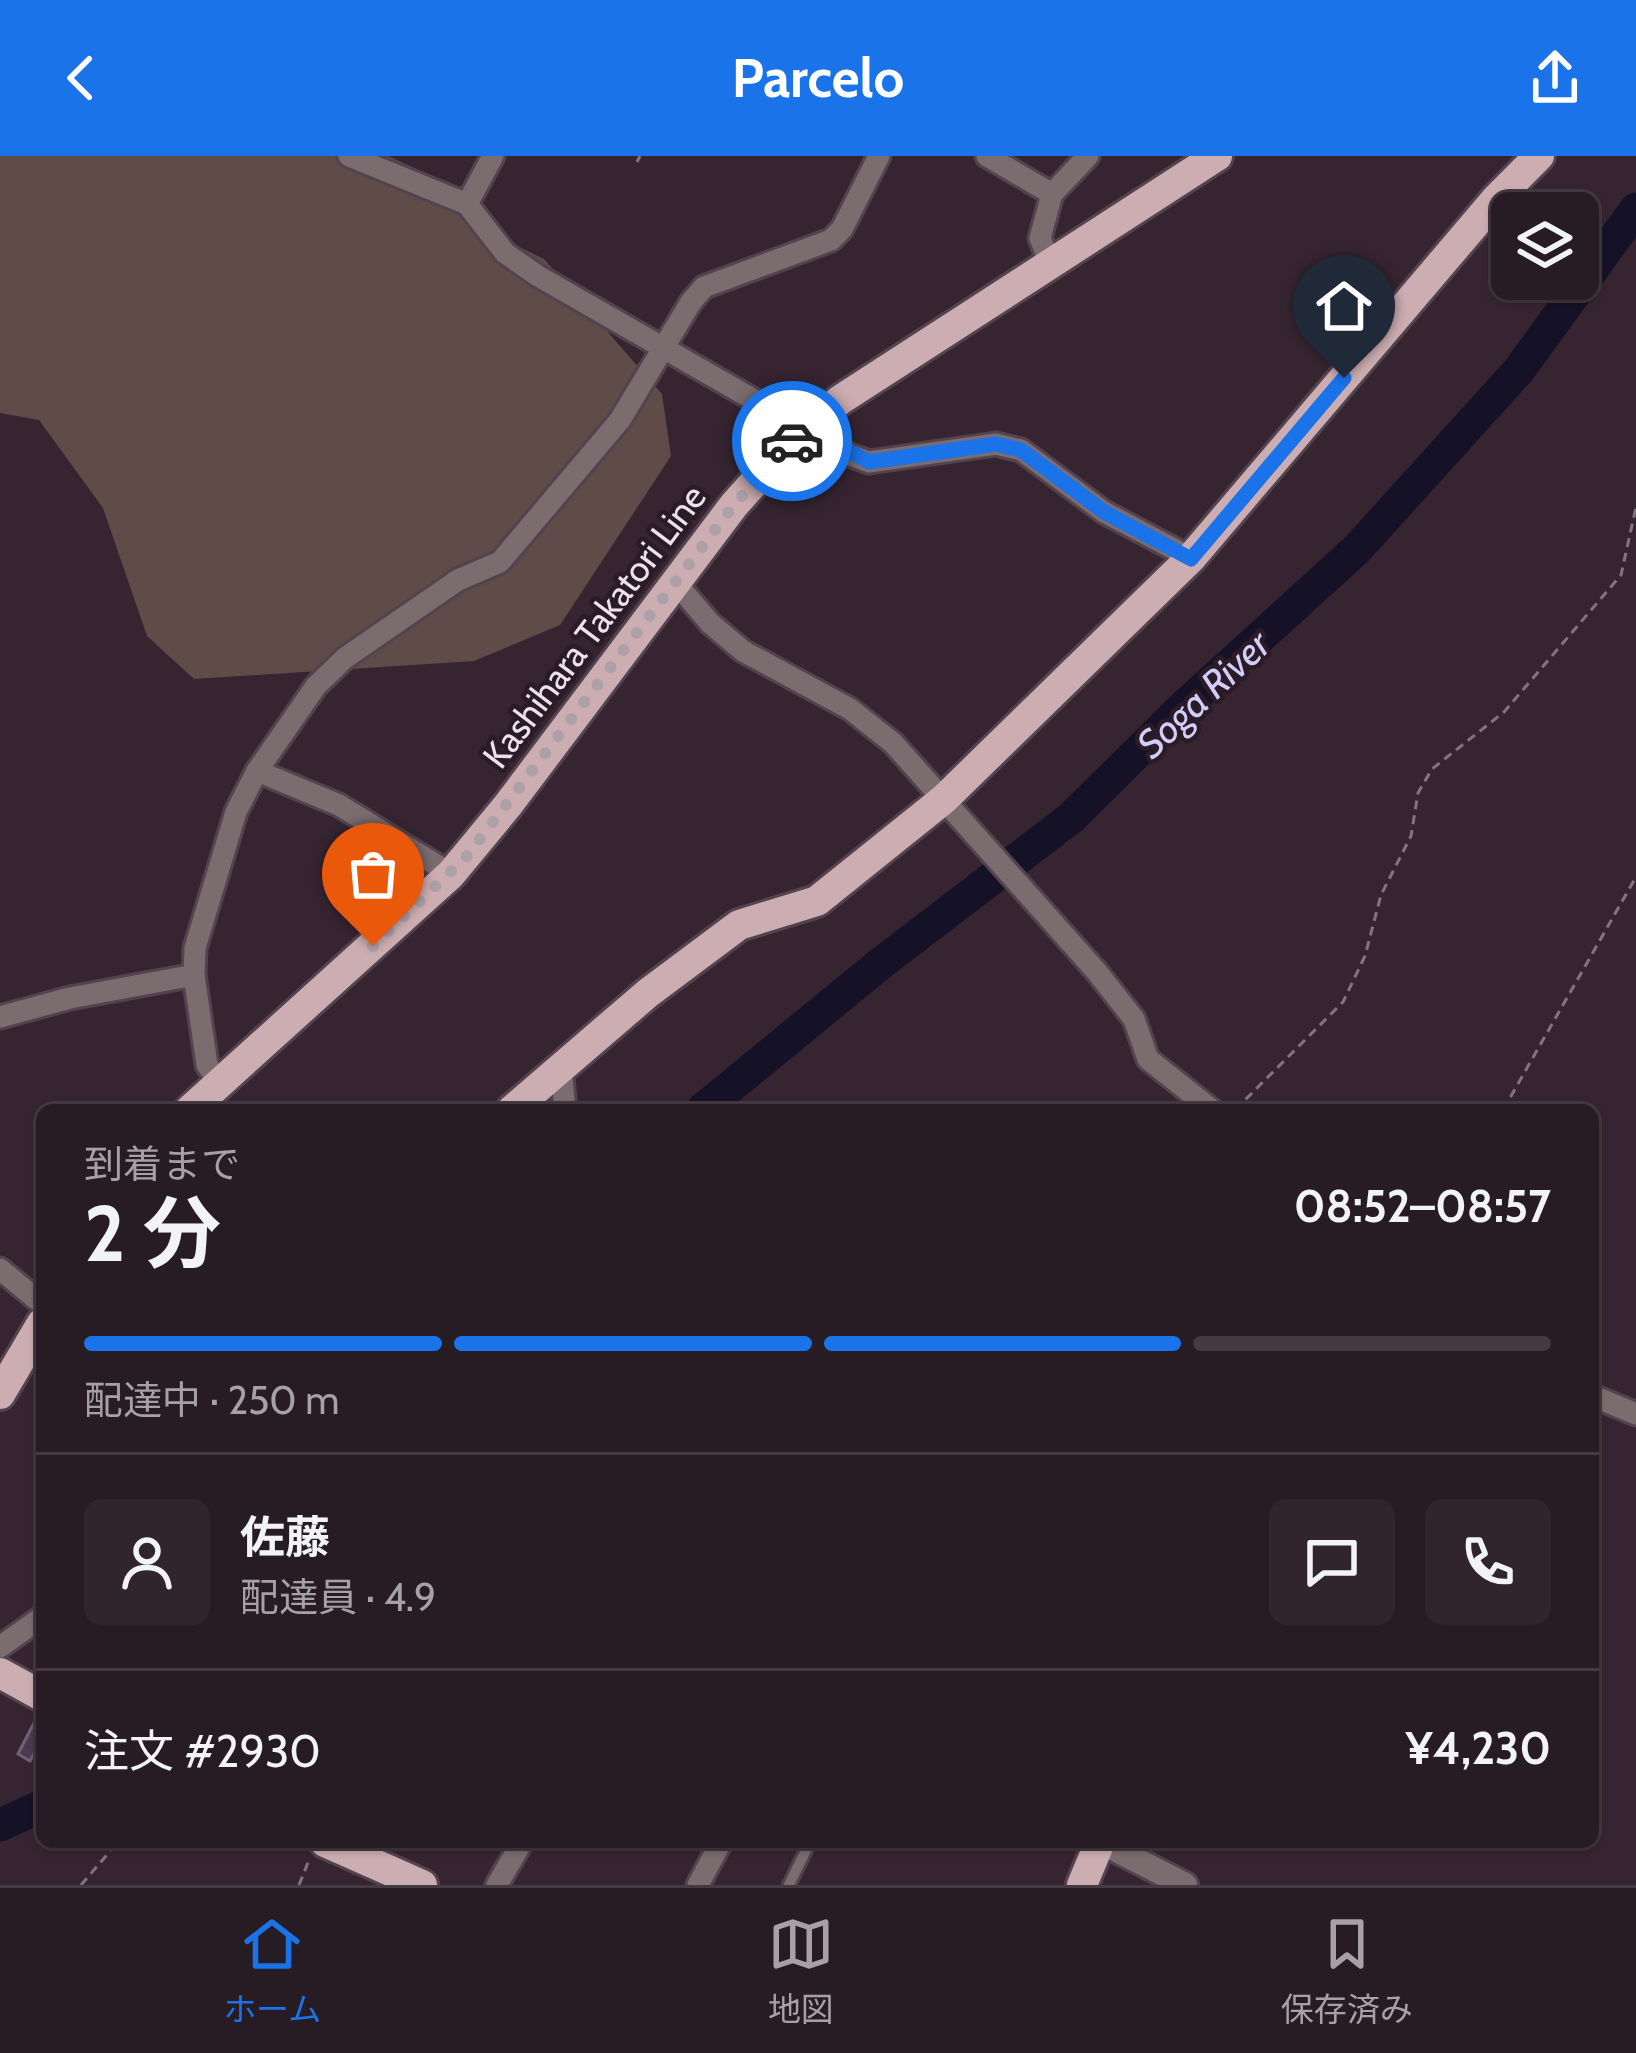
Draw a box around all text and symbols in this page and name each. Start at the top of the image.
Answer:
icon: back [48,45,114,111]
text: Parcelo [732,45,904,111]
icon: share [1522,45,1588,111]
map controls [1491,192,1599,300]
button: layers [1491,192,1599,300]
pin [1293,255,1395,378]
icon: home [1311,273,1377,339]
courier [732,381,852,501]
icon: car [759,408,825,474]
street label: Kashihara Takatori Line [473,476,715,776]
water label: Soga River [1126,619,1281,768]
pin [322,823,424,946]
icon: bag [340,841,406,907]
text: 到着まで [84,1140,240,1188]
text: 08:52–08:57 [1294,1179,1551,1233]
text: 2 分 [84,1186,221,1281]
text: 配達中 · 250 m [84,1376,340,1424]
button: person [84,1499,210,1625]
button: chat [1269,1499,1395,1625]
button: phone [1425,1499,1551,1625]
text: 佐藤 [240,1510,330,1564]
text: 配達員 · 4.9 [240,1573,436,1621]
text: ¥4,230 [1406,1721,1551,1775]
text: 注文 #2930 [84,1724,321,1778]
tab: ホーム [223,1911,321,2031]
tab: 地図 [768,1911,834,2031]
tab: 保存済み [1281,1911,1413,2031]

